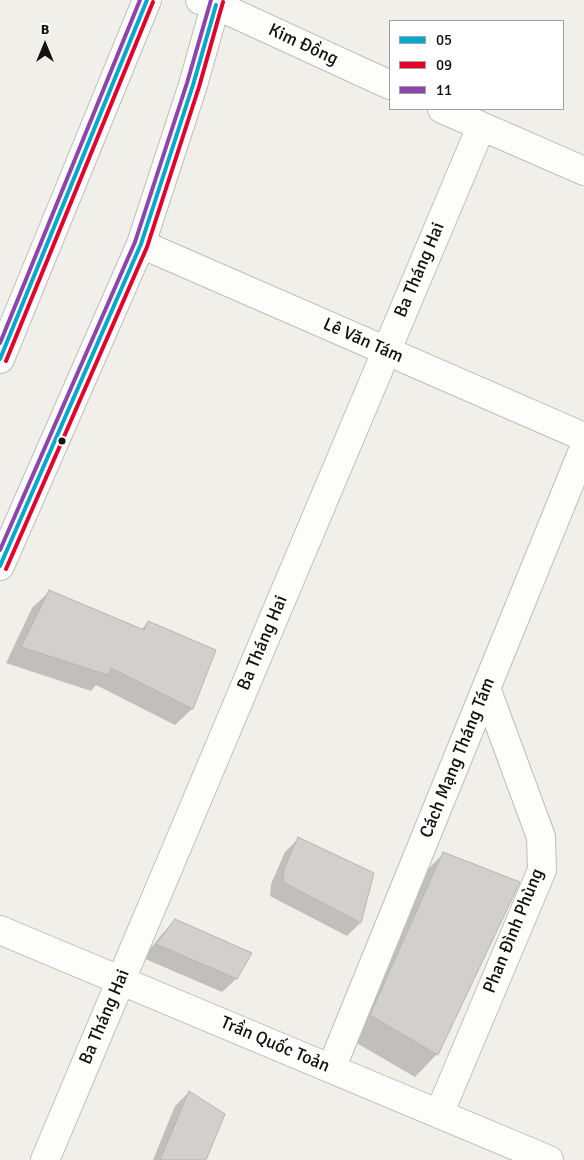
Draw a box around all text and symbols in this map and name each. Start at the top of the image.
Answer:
street label: Kim Đồng [265,19,341,71]
north arrow [20,20,70,70]
legend [389,20,564,110]
text: B [41,21,49,38]
text: 05 [436,31,452,49]
text: 09 [436,56,452,74]
text: 11 [436,81,452,99]
street label: Ba Tháng Hai [390,219,450,321]
street label: Lê Văn Tám [320,314,406,368]
unlabelled marker [57,436,67,446]
street label: Ba Tháng Hai [233,592,293,694]
street label: Cách Mạng Tháng Tám [416,675,500,841]
street label: Phan Đình Phùng [479,866,549,996]
street label: Ba Tháng Hai [75,966,135,1068]
street label: Trần Quốc Toản [217,1012,333,1078]

